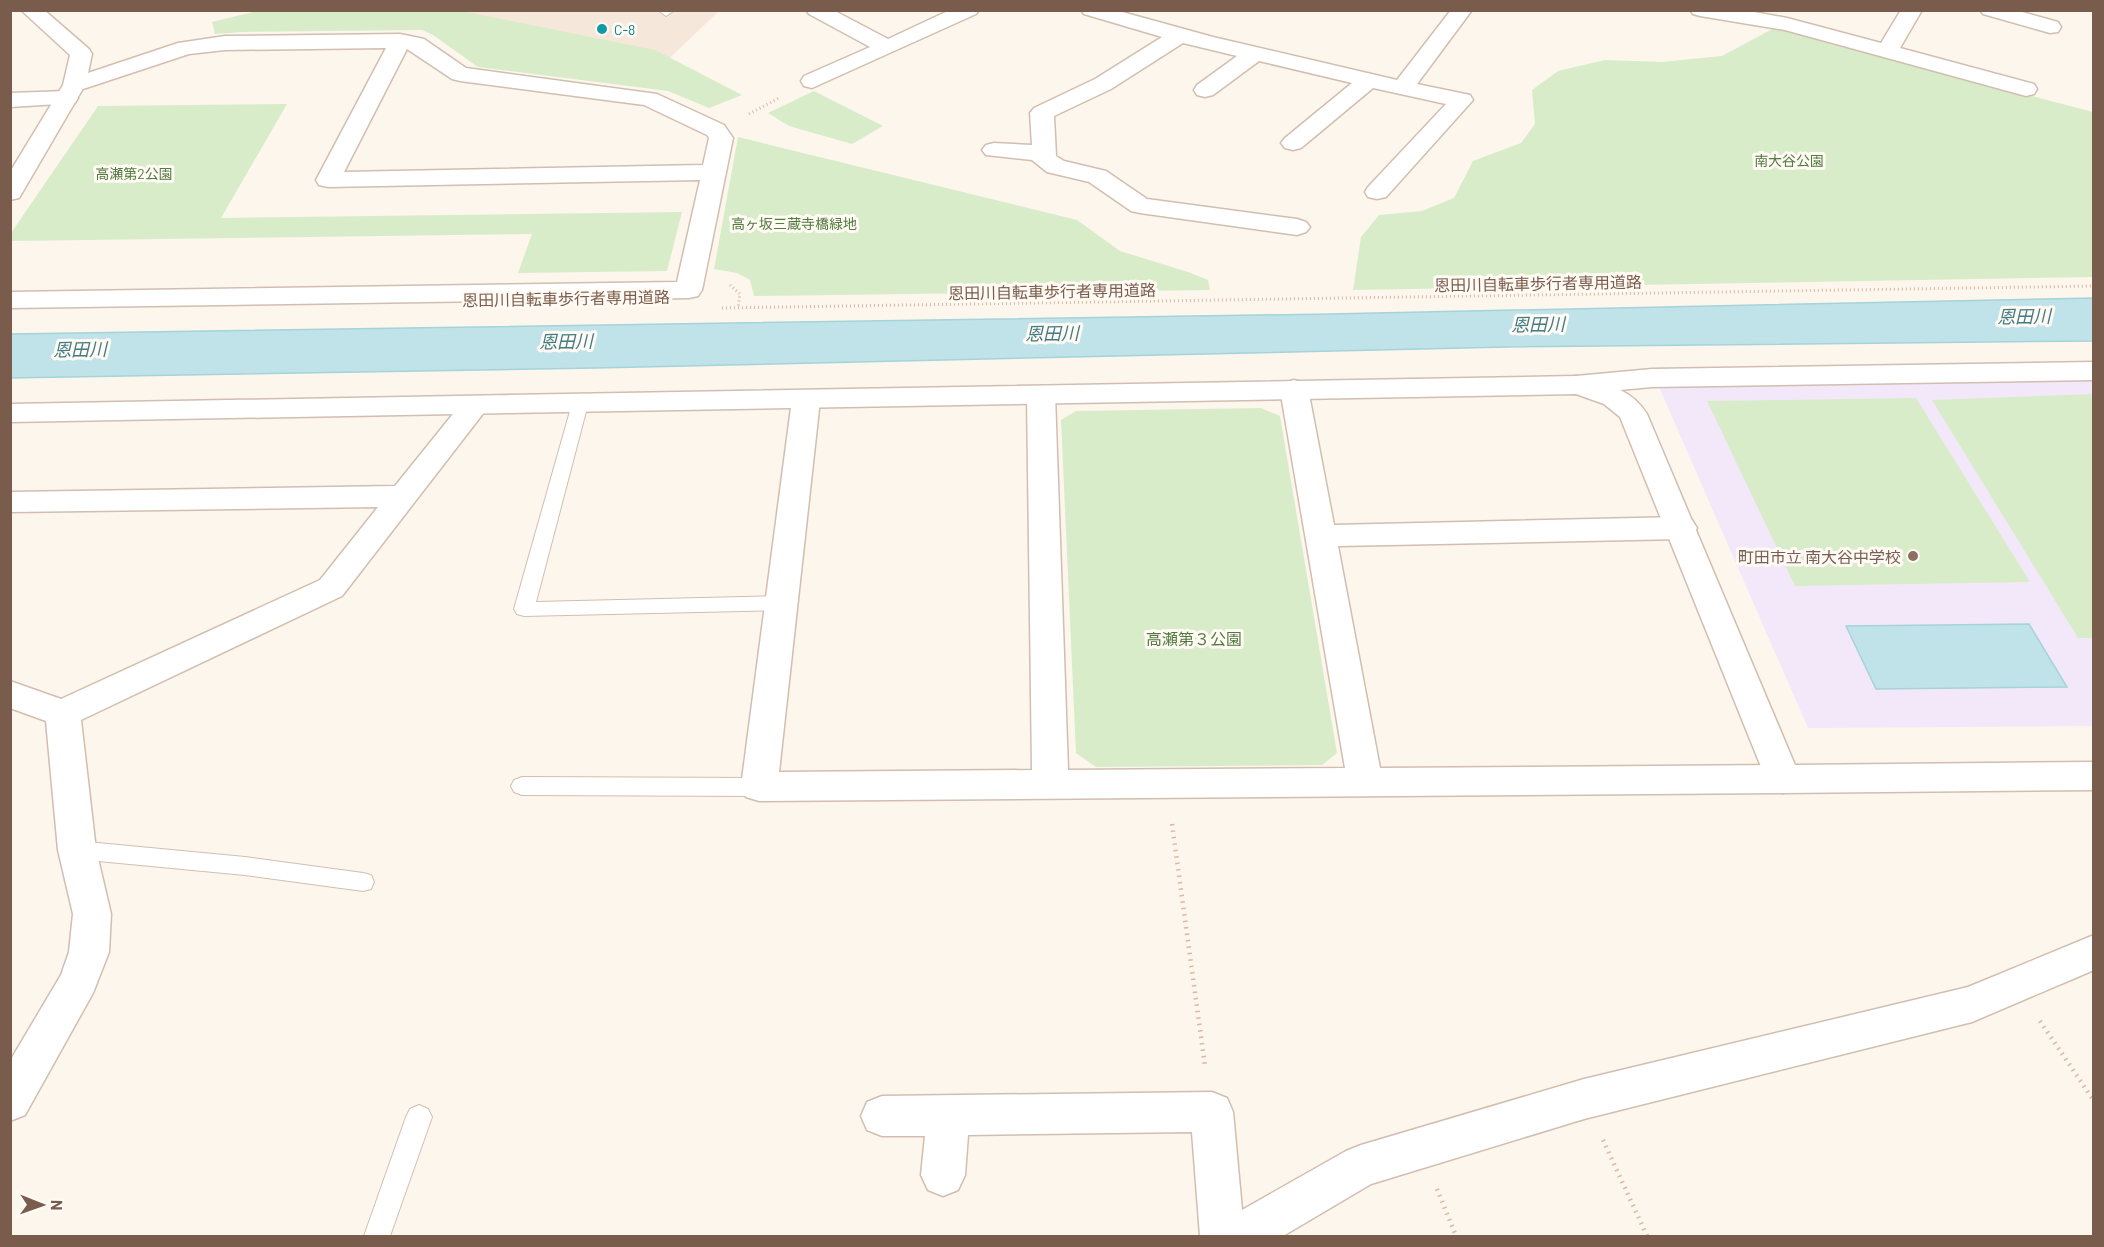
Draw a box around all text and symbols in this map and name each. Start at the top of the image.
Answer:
place label: C-8 [614,21,635,38]
marker: C-8 [595,22,609,36]
park label: 南大谷公園 [1754,152,1824,169]
park label: 高瀬第2公園 [95,165,173,182]
park label: 高ヶ坂三蔵寺橋緑地 [731,215,857,232]
street label: 恩田川自転車歩行者専用道路 [1434,272,1642,294]
street label: 恩田川自転車歩行者専用道路 [948,280,1156,302]
street label: 恩田川自転車歩行者専用道路 [462,287,670,309]
water label: 恩田川 [1997,304,2053,327]
water label: 恩田川 [1511,312,1567,335]
water label: 恩田川 [1025,321,1081,344]
water label: 恩田川 [539,329,595,352]
water label: 恩田川 [53,337,109,360]
place label: 町田市立 南大谷中学校 [1738,547,1901,566]
marker: 町田市立 南大谷中学校 [1906,549,1920,563]
park label: 高瀬第３公園 [1146,629,1242,648]
north arrow [12,1175,72,1235]
text: N [48,1200,67,1211]

